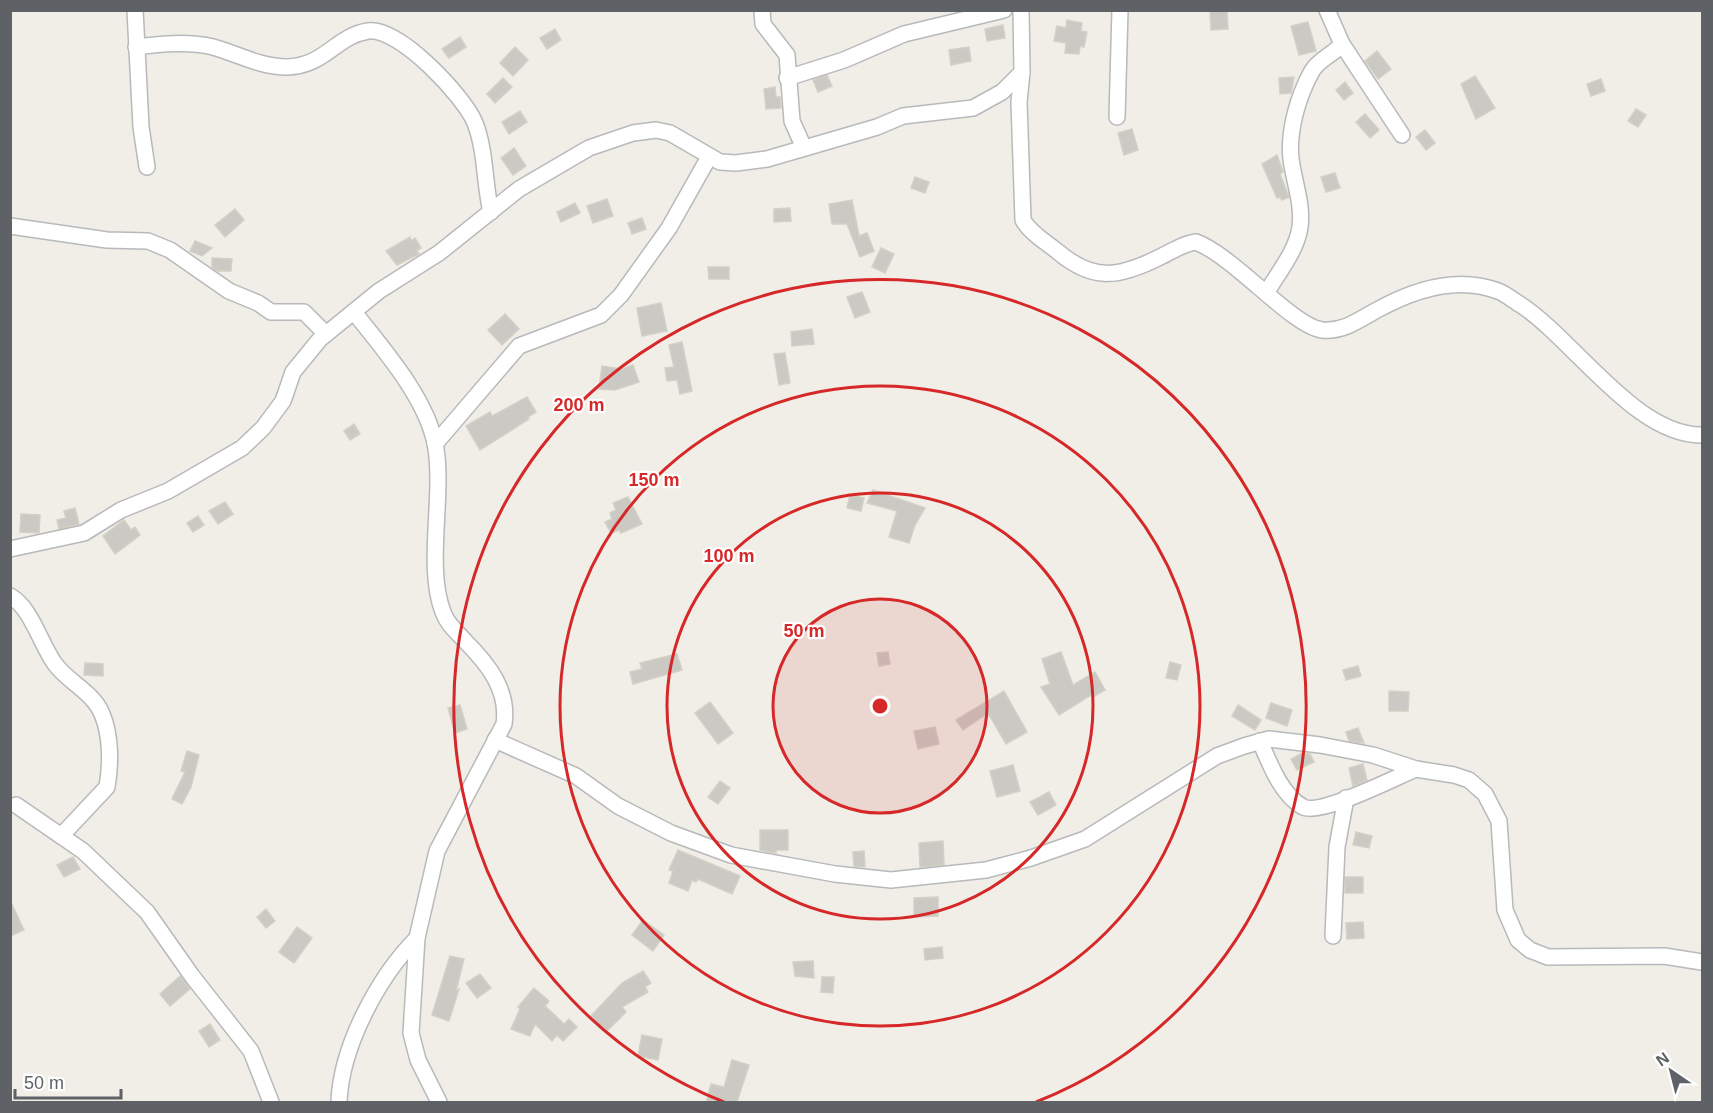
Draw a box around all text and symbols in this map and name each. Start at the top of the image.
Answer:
text: 200 m [553,395,605,415]
text: 150 m [628,470,680,490]
text: 100 m [703,546,755,566]
text: 50 m [783,621,825,641]
centre of rings [870,696,890,716]
north arrow [1641,1041,1701,1101]
text: N [1653,1049,1672,1069]
scale bar [15,1062,122,1100]
text: 50 m [24,1073,64,1093]

